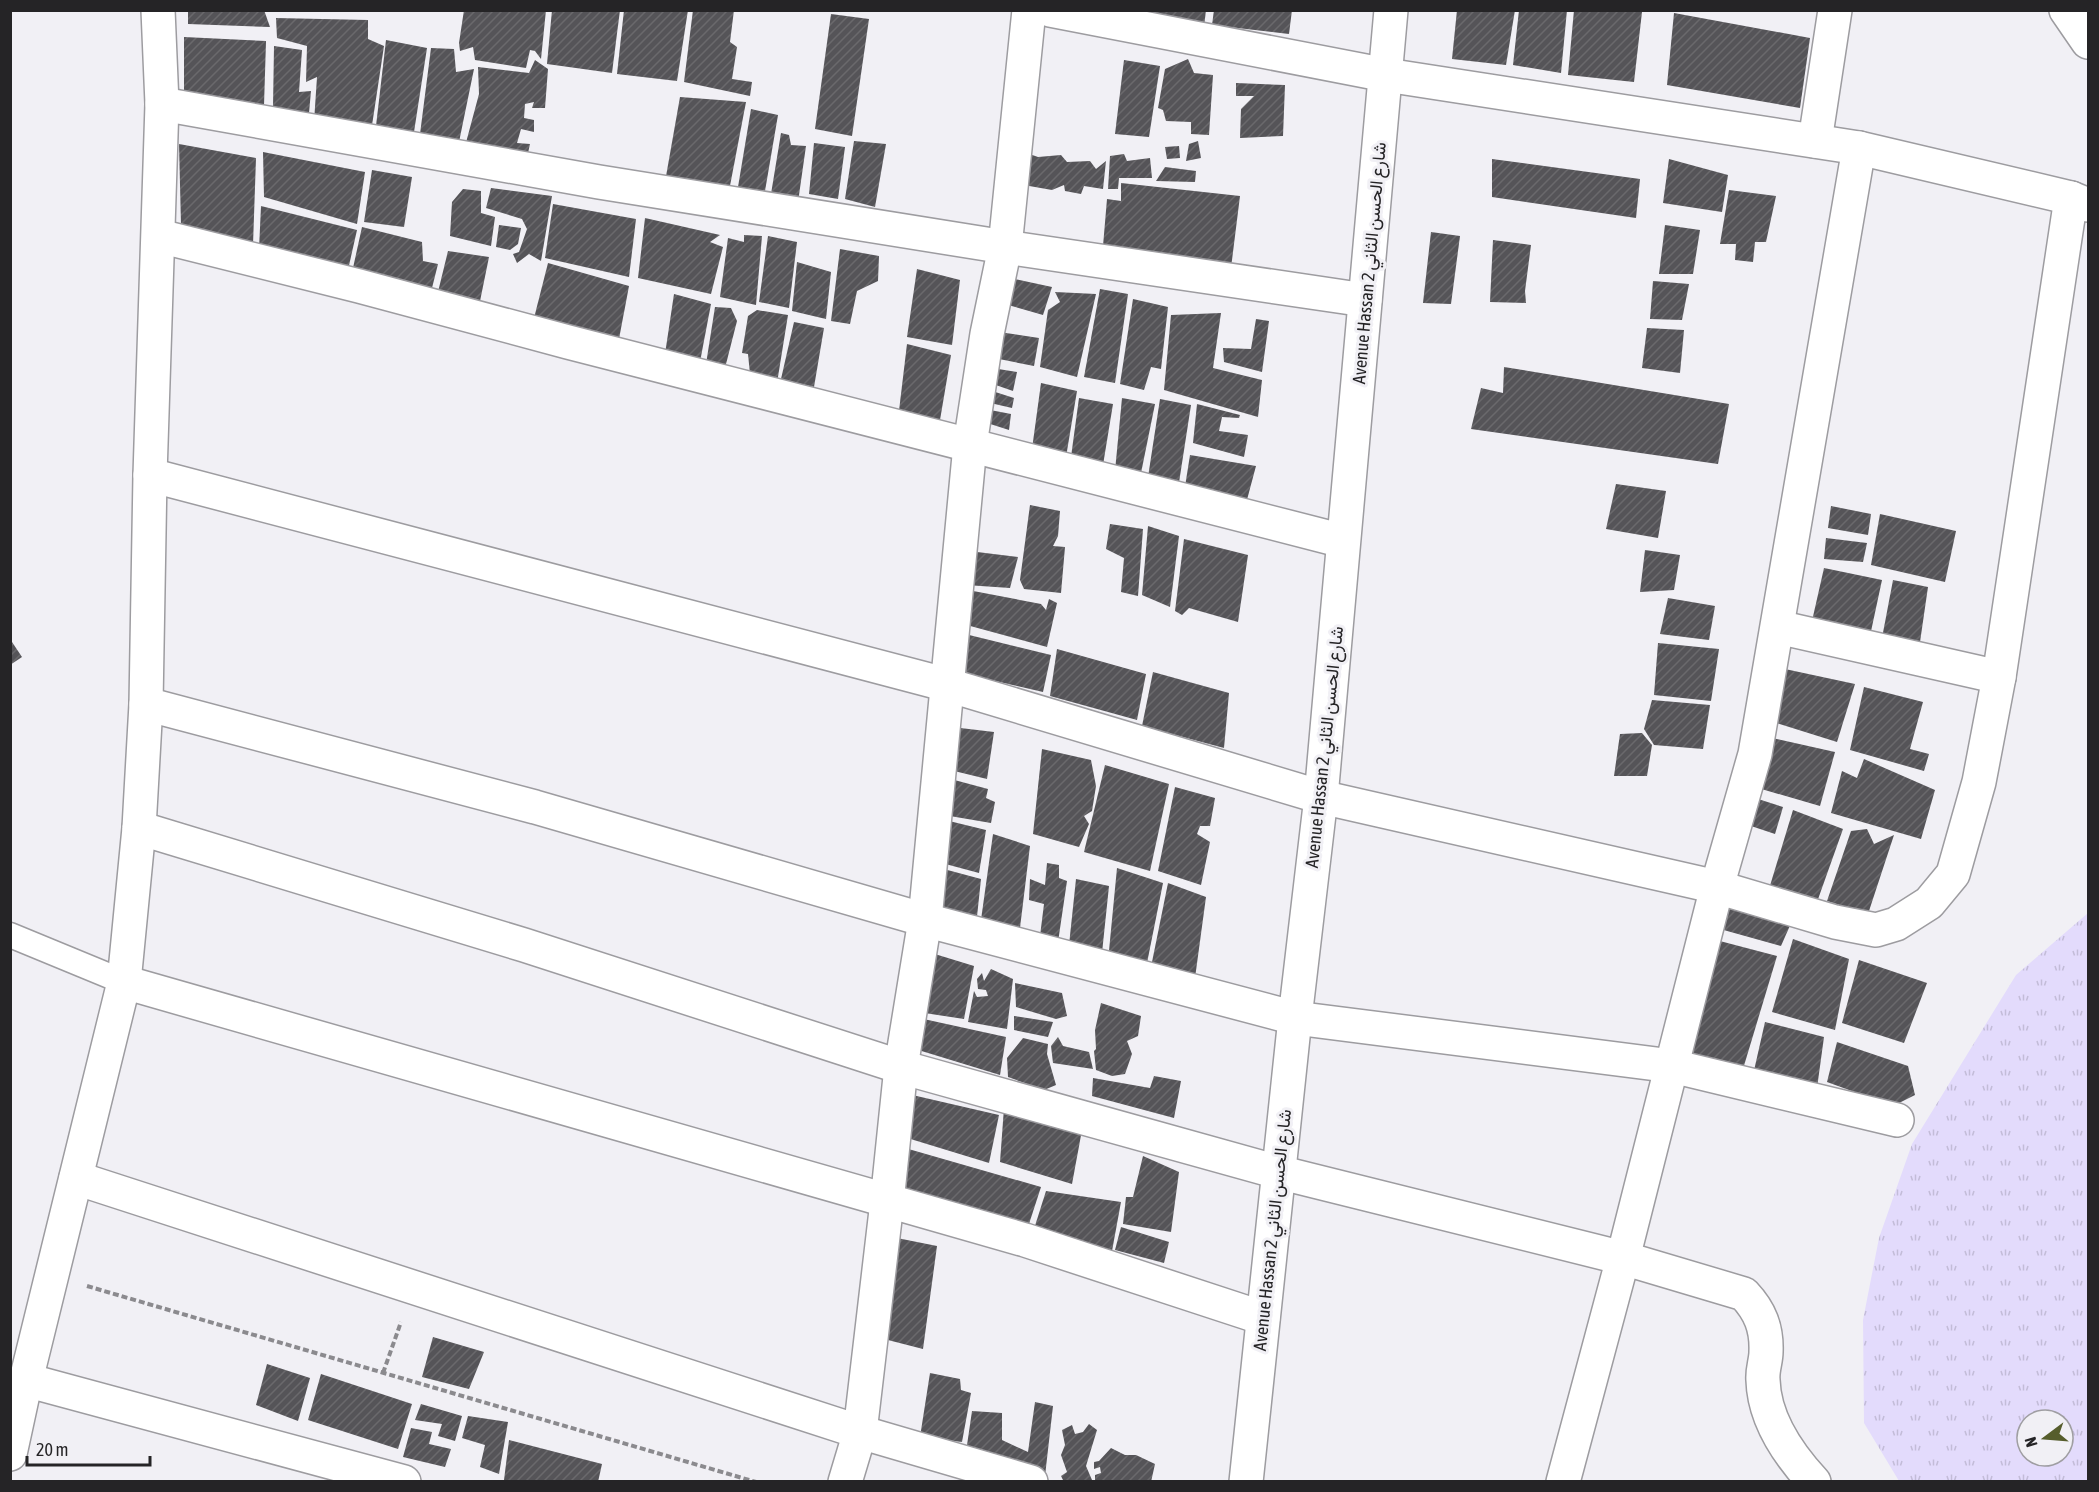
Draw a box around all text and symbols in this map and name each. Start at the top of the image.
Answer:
street label: Avenue Hassan 2 شارع الحسن الثاني [1348,141,1395,385]
street label: Avenue Hassan 2 شارع الحسن الثاني [1301,625,1352,869]
street label: Avenue Hassan 2 شارع الحسن الثاني [1249,1108,1300,1352]
north arrow [2015,1408,2075,1468]
scale bar [27,1429,150,1467]
text: N [2021,1435,2041,1449]
text: 20 m [36,1439,68,1460]

